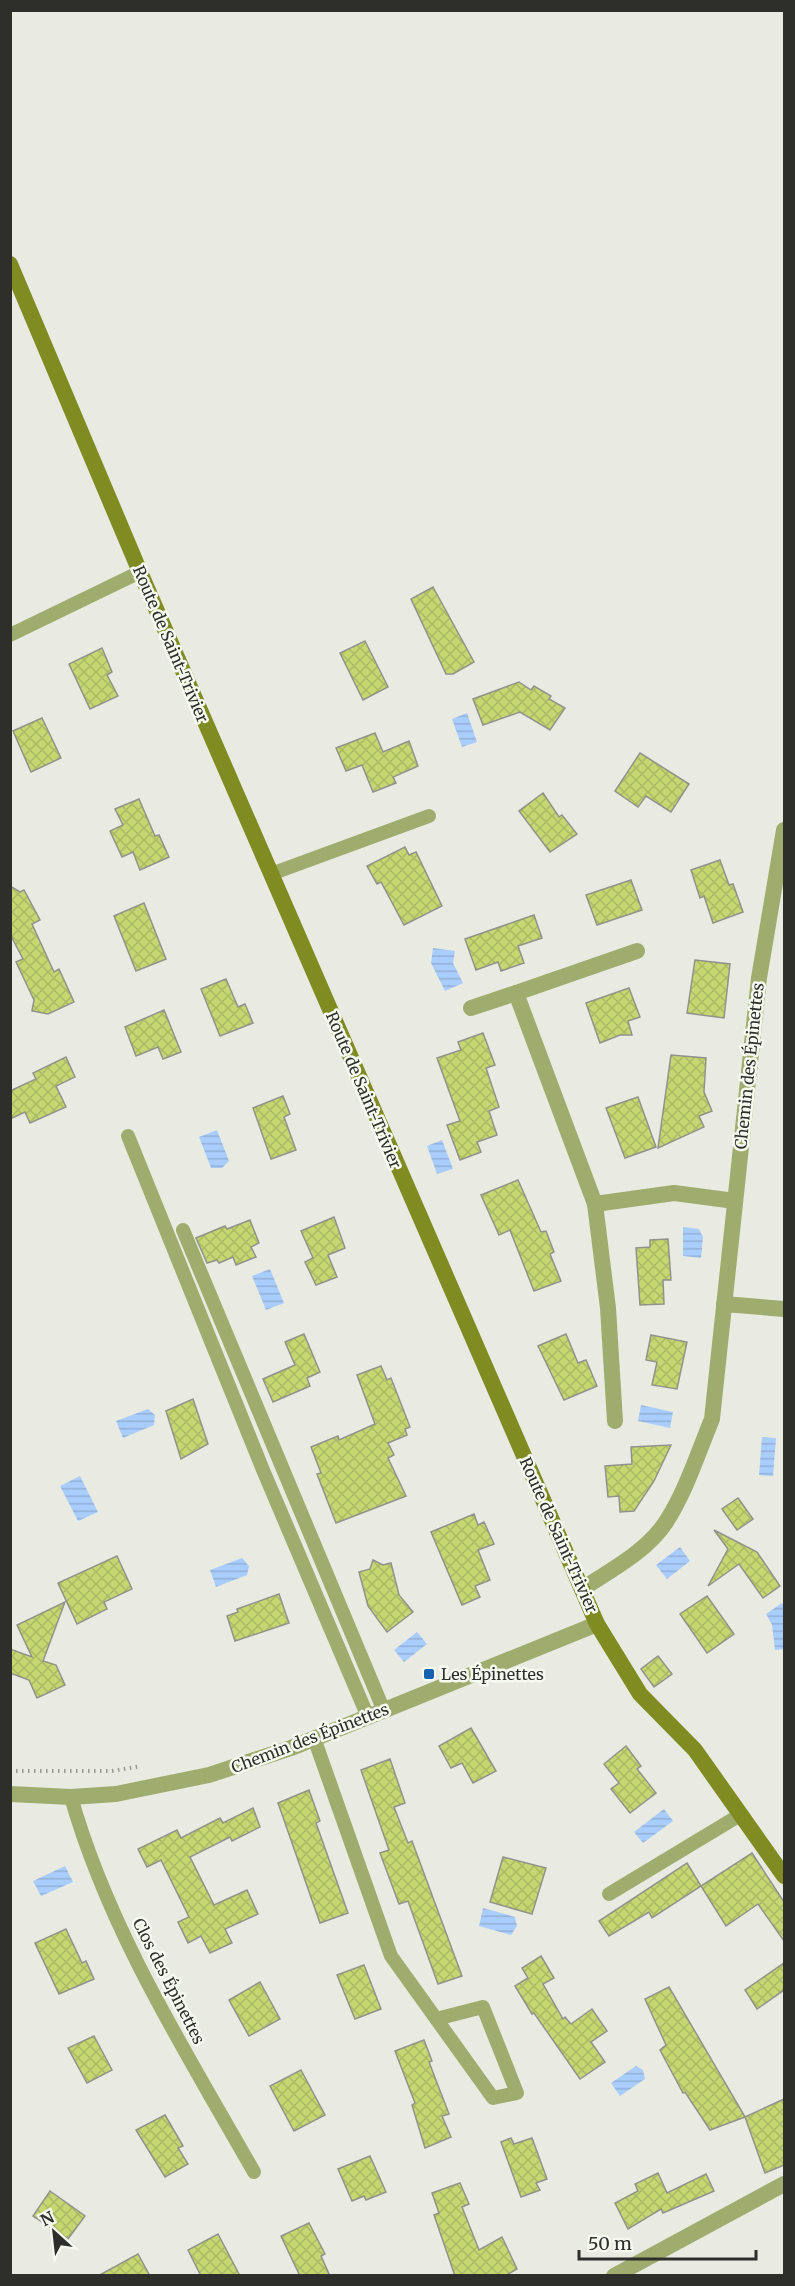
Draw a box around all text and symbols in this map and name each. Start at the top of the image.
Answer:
street label: Route de Saint-Trivier [129,563,213,725]
street label: Chemin des Épinettes [730,982,768,1150]
street label: Route de Saint-Trivier [322,1009,406,1171]
street label: Route de Saint-Trivier [516,1454,602,1616]
place label: Les Épinettes [441,1664,544,1684]
marker: Les Épinettes [422,1667,436,1681]
street label: Chemin des Épinettes [228,1699,392,1777]
street label: Clos des Épinettes [129,1915,209,2047]
north arrow [24,2202,84,2262]
text: N [37,2207,58,2230]
scale bar [579,2223,756,2261]
text: 50 m [588,2232,632,2255]

